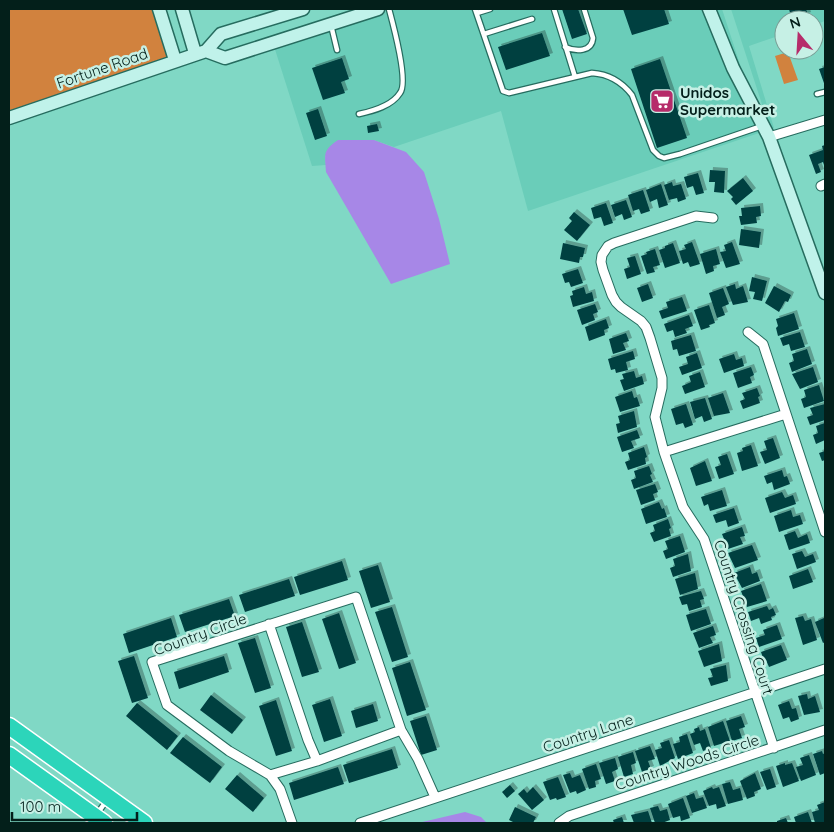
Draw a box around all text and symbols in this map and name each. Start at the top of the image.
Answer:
north arrow [774,10,824,60]
text: N [787,12,803,33]
street label: Fortune Road [54,44,150,92]
place label: Unidos Supermarket [680,83,776,119]
supermarket icon: Unidos Supermarket [649,88,675,114]
street label: Country Crossing Court [710,537,778,697]
street label: Country Circle [151,608,249,660]
street label: Country Lane [540,709,636,757]
street label: Country Woods Circle [613,730,761,794]
scale bar [12,790,138,822]
text: 100 m [20,797,61,816]

